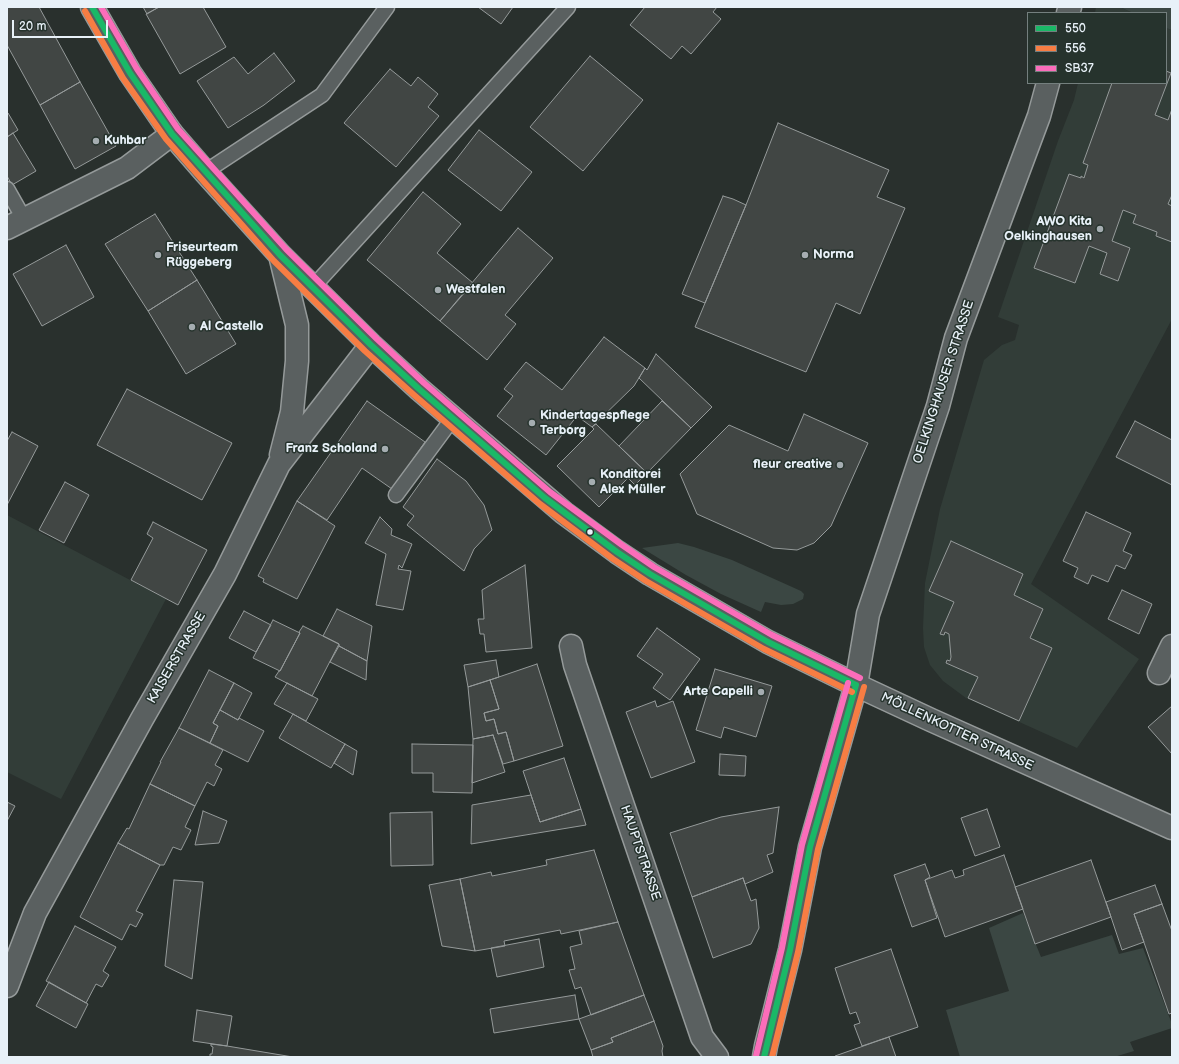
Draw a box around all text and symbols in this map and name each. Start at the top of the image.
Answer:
scale bar [14,12,110,38]
legend [1027,12,1167,84]
text: 20 m [19,19,46,34]
text: 550 [1065,21,1086,36]
text: 556 [1065,41,1086,56]
text: SB37 [1065,61,1094,76]
place label: Kuhbar [104,133,146,149]
marker: Kuhbar [91,136,101,146]
place label: AWO Kita Oelkinghausen [1004,214,1092,245]
marker: AWO Kita Oelkinghausen [1095,224,1105,234]
place label: Friseurteam Rüggeberg [166,240,238,271]
place label: Norma [813,247,854,263]
marker: Friseurteam Rüggeberg [153,250,163,260]
marker: Norma [800,250,810,260]
place label: Westfalen [446,282,505,298]
marker: Westfalen [433,285,443,295]
street label: OELKINGHAUSER STRASSE [910,298,978,466]
place label: Al Castello [200,319,263,335]
marker: Al Castello [187,322,197,332]
place label: Kindertagespflege Terborg [540,408,650,439]
marker: Kindertagespflege Terborg [527,418,537,428]
place label: Franz Scholand [285,441,377,457]
marker: Franz Scholand [380,444,390,454]
place label: fleur creative [753,457,832,473]
marker: fleur creative [835,460,845,470]
place label: Konditorei Alex Müller [600,467,665,498]
marker: Konditorei Alex Müller [587,477,597,487]
unlabelled marker [585,527,595,537]
street label: KAISERSTRASSE [145,610,209,706]
place label: Arte Capelli [683,684,753,700]
marker: Arte Capelli [756,687,766,697]
street label: MÖLLENKOTTER STRASSE [878,690,1036,774]
street label: HAUPTSTRASSE [616,803,664,903]

